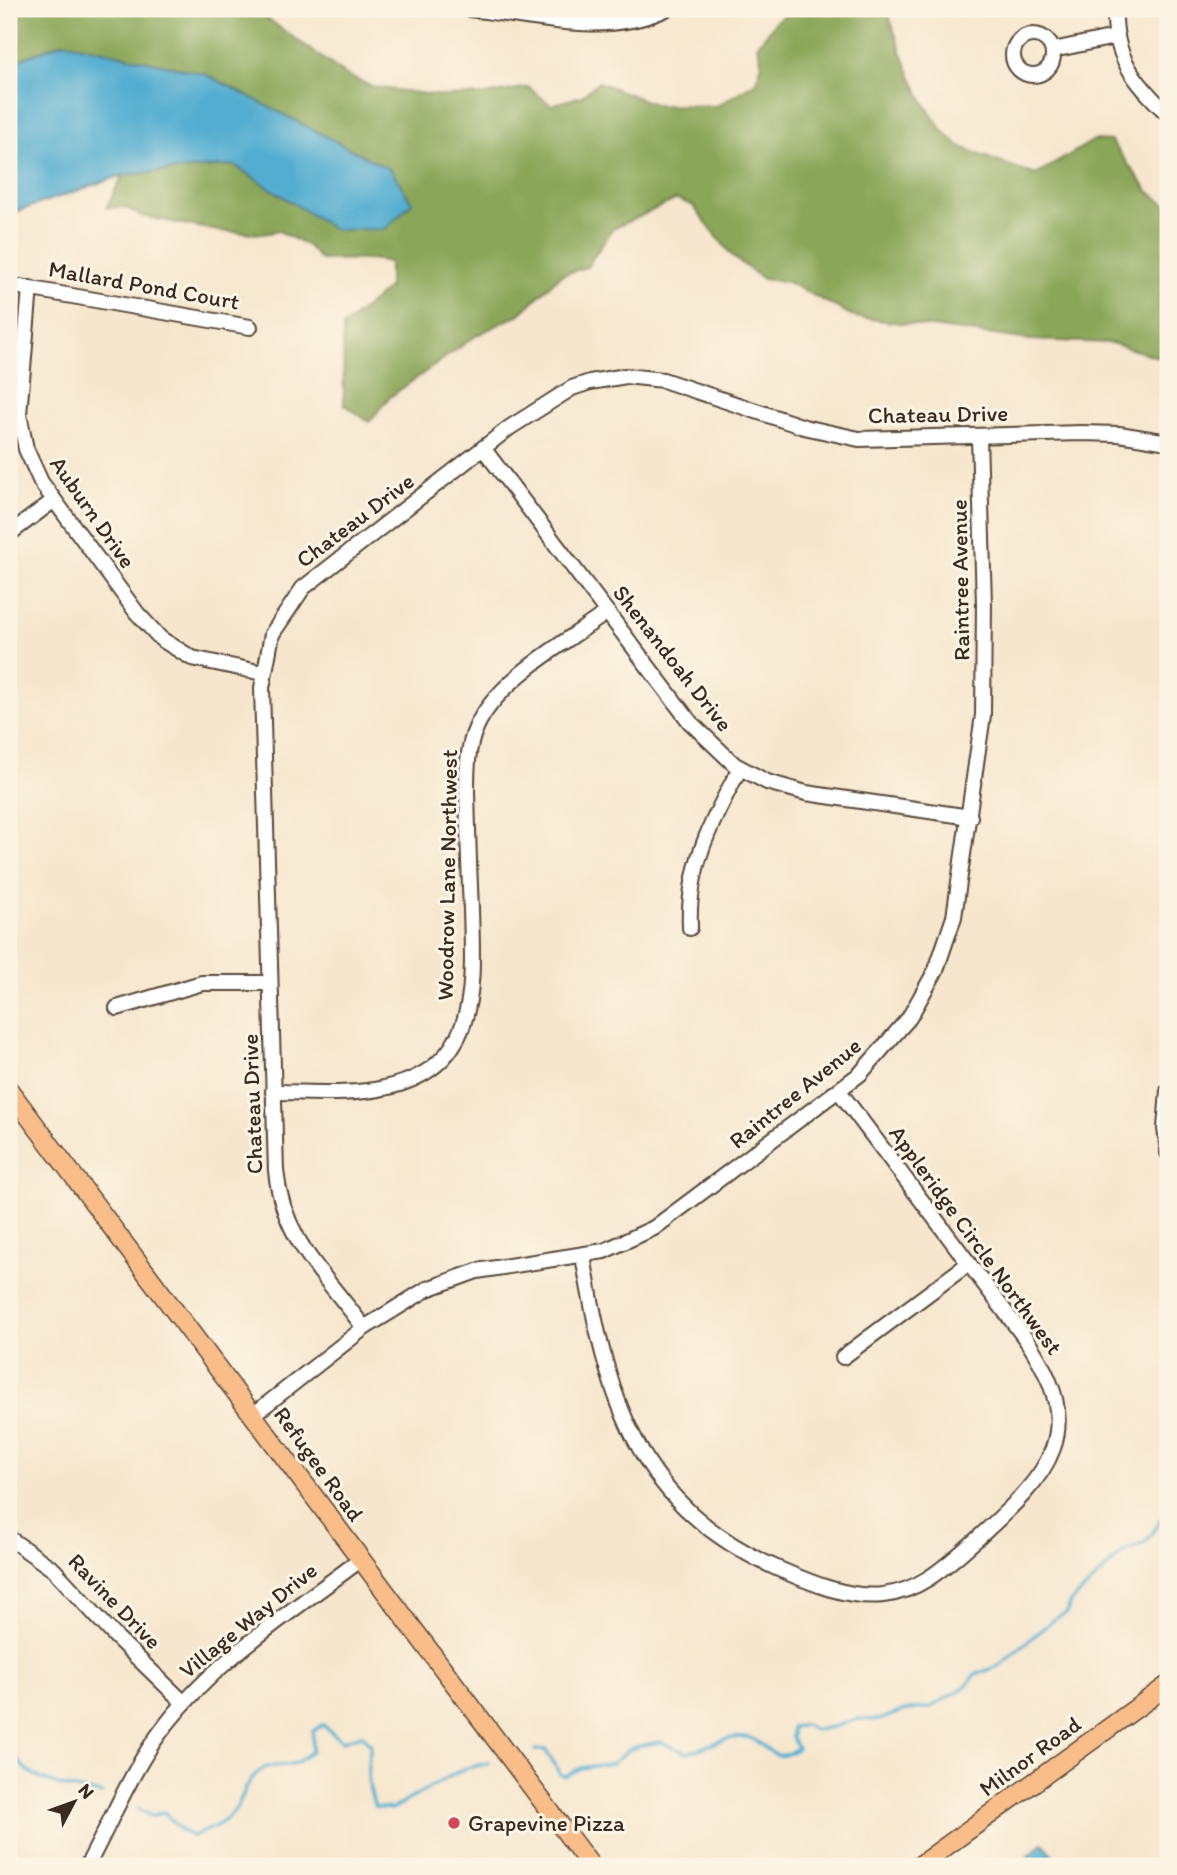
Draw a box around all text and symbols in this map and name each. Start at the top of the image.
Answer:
street label: Mallard Pond Court [47,254,242,316]
street label: Chateau Drive [868,399,1008,429]
street label: Auburn Drive [44,451,142,573]
street label: Chateau Drive [290,467,420,573]
street label: Raintree Avenue [945,499,975,661]
street label: Shenandoah Drive [607,579,739,737]
street label: Woodrow Lane Northwest [431,749,463,1001]
street label: Raintree Avenue [723,1031,867,1155]
street label: Chateau Drive [236,1033,268,1175]
street label: Appleridge Circle Northwest [883,1120,1069,1360]
street label: Refugee Road [268,1401,370,1527]
street label: Ravine Drive [62,1547,168,1655]
street label: Village Way Drive [173,1556,323,1684]
street label: Milnor Road [974,1710,1087,1802]
north arrow [38,1766,108,1836]
text: N [74,1779,99,1804]
place label: Grapevine Pizza [468,1809,625,1837]
marker: Grapevine Pizza [446,1815,462,1831]

